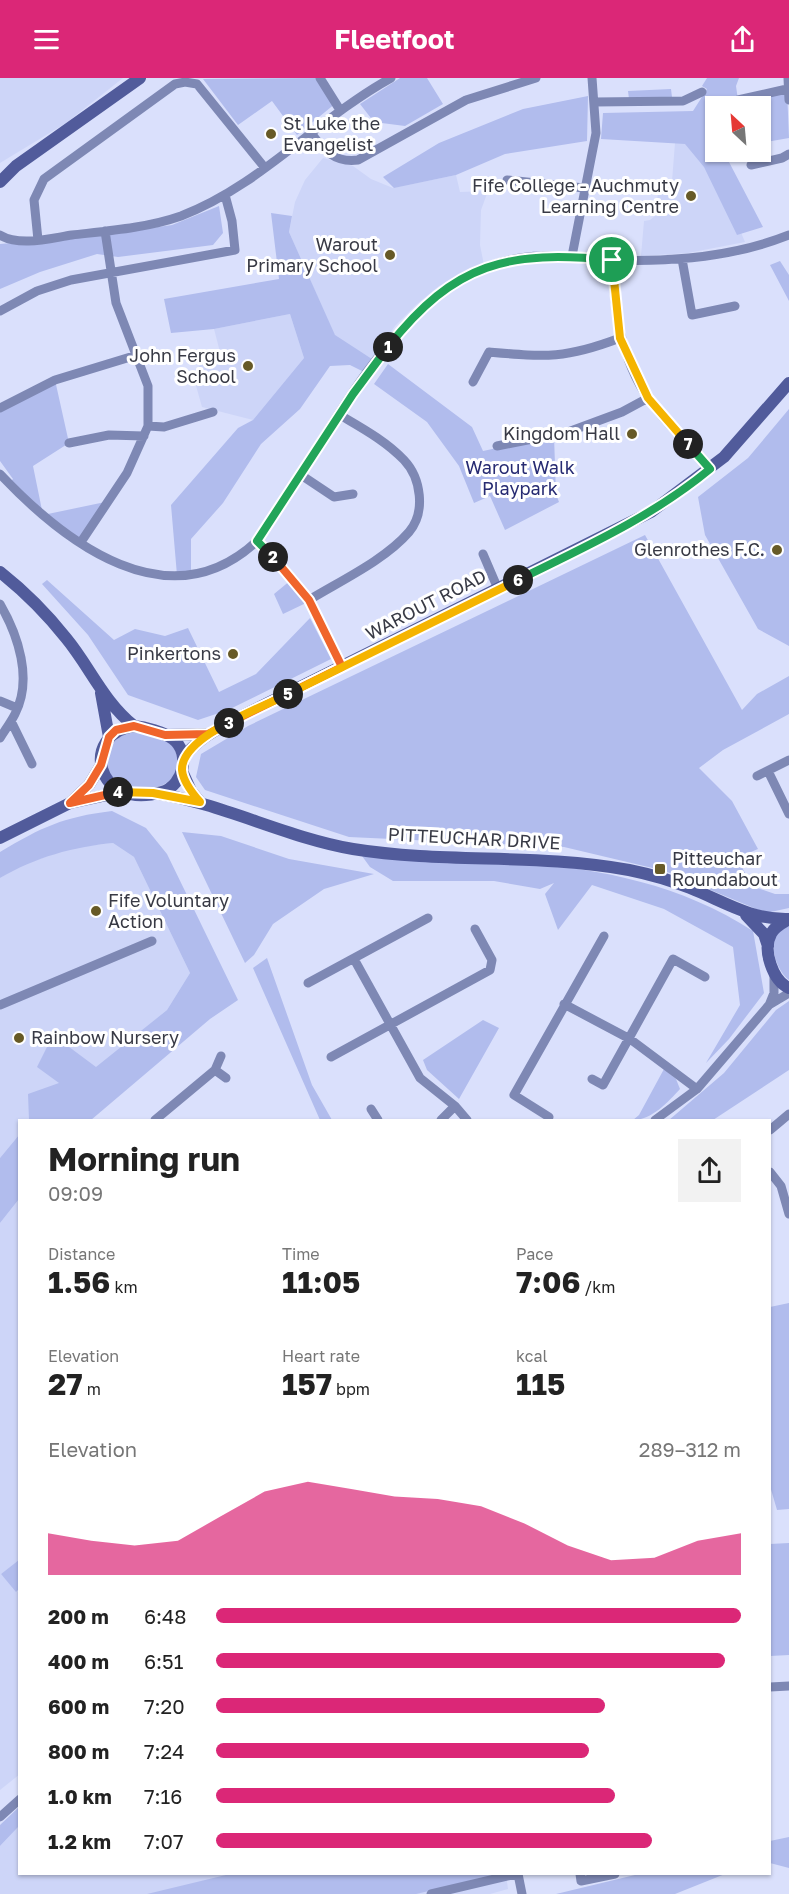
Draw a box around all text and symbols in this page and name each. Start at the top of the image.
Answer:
icon: menu [30,23,63,56]
text: Fleetfoot [334,23,455,55]
icon: share [726,23,759,56]
north arrow [705,96,771,162]
map controls [705,96,771,162]
place label: St Luke the Evangelist [283,112,380,155]
marker: St Luke the Evangelist [264,127,278,141]
place label: Fife College - Auchmuty Learning Centre [472,174,679,217]
marker: Fife College - Auchmuty Learning Centre [684,189,698,203]
place label: Warout Primary School [246,233,378,276]
pin [586,234,637,285]
icon: arrive [595,243,628,276]
marker: Warout Primary School [383,248,397,262]
pin: 1 [373,332,403,362]
text: 1 [384,337,392,357]
place label: John Fergus School [129,344,236,387]
marker: John Fergus School [241,359,255,373]
place label: Kingdom Hall [503,422,620,444]
marker: Kingdom Hall [625,427,639,441]
pin: 7 [673,429,703,459]
text: 7 [684,434,692,454]
park label: Warout Walk Playpark [465,456,575,499]
place label: Glenrothes F.C. [634,538,765,560]
pin: 2 [258,542,288,572]
marker: Glenrothes F.C. [770,543,784,557]
text: 2 [268,547,278,567]
street label: WAROUT ROAD [362,564,490,644]
pin: 6 [503,565,533,595]
text: 6 [513,570,523,590]
place label: Pinkertons [127,642,221,664]
marker: Pinkertons [226,647,240,661]
pin: 5 [273,679,303,709]
text: 5 [283,684,293,704]
pin: 3 [214,708,244,738]
text: 3 [224,713,234,733]
pin: 4 [103,777,133,807]
text: 4 [113,782,123,802]
street label: PITTEUCHAR DRIVE [387,822,561,854]
place label: Pitteuchar Roundabout [672,847,778,890]
marker: Pitteuchar Roundabout [653,862,667,876]
place label: Fife Voluntary Action [108,889,229,932]
marker: Fife Voluntary Action [89,904,103,918]
place label: Rainbow Nursery [31,1026,179,1048]
marker: Rainbow Nursery [12,1031,26,1045]
text: Morning run [48,1139,240,1178]
button: share [678,1139,741,1202]
text: 09:09 [48,1181,103,1205]
text: Distance [48,1244,115,1264]
text: Time [282,1244,320,1264]
text: Pace [516,1244,553,1264]
text: 1.56 [48,1264,110,1300]
text: 11:05 [282,1264,360,1300]
text: 7:06 [516,1264,581,1300]
text: km [110,1277,138,1297]
text: /km [581,1277,615,1297]
text: Elevation [48,1346,119,1366]
text: Heart rate [282,1346,360,1366]
text: kcal [516,1346,548,1366]
text: 27 [48,1366,83,1402]
text: 157 [282,1366,332,1402]
text: 115 [516,1366,565,1402]
text: m [83,1379,101,1399]
text: bpm [332,1379,370,1399]
text: Elevation [48,1437,137,1461]
text: 289–312 m [639,1437,741,1461]
text: 200 m [48,1604,109,1628]
text: 6:48 [144,1604,187,1628]
text: 400 m [48,1649,109,1673]
text: 6:51 [144,1649,183,1673]
text: 600 m [48,1694,109,1718]
text: 7:20 [144,1694,185,1718]
text: 800 m [48,1739,109,1763]
text: 7:24 [144,1739,184,1763]
text: 1.0 km [48,1784,112,1808]
text: 7:16 [144,1784,182,1808]
text: 1.2 km [48,1829,111,1853]
text: 7:07 [144,1829,184,1853]

